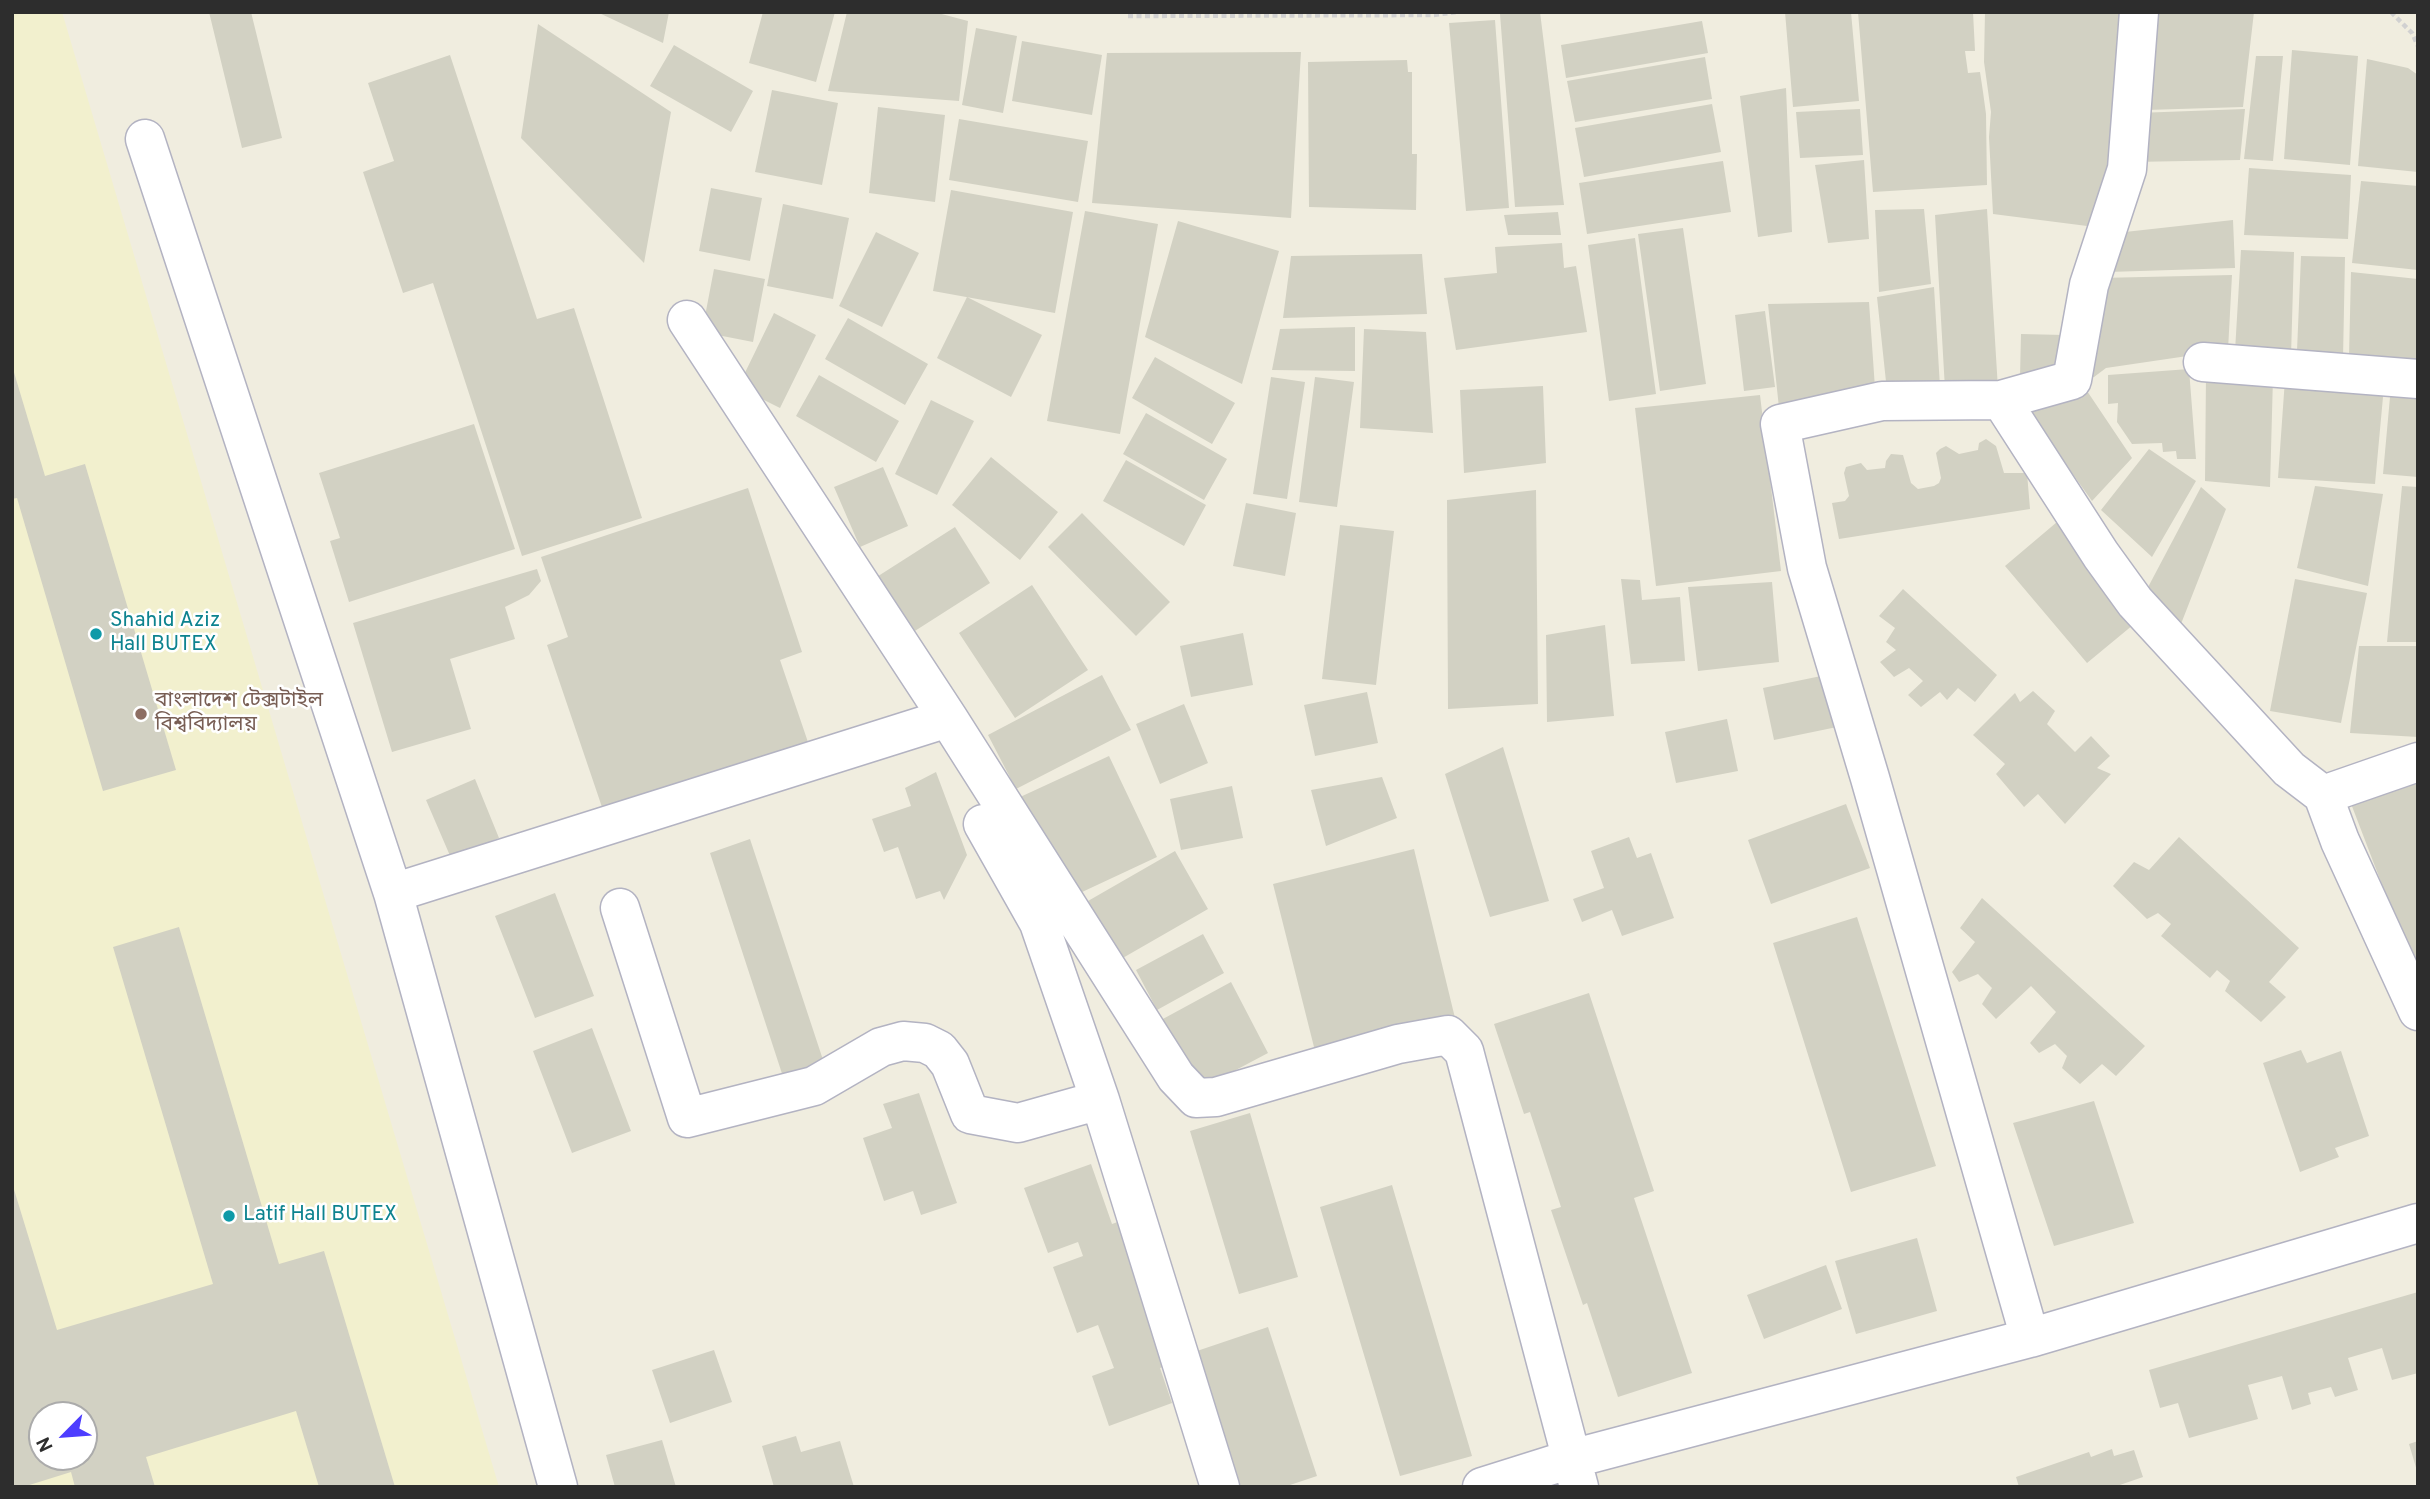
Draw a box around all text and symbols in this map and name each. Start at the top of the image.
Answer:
place label: Shahid Aziz Hall BUTEX [110,609,220,659]
marker: Shahid Aziz Hall BUTEX [88,626,104,642]
place label: বাংলাদেশ টেক্সটাইল বিশ্ববিদ্যালয় [155,689,323,739]
marker: বাংলাদেশ টেক্সটাইল বিশ্ববিদ্যালয় [133,706,149,722]
place label: Latif Hall BUTEX [243,1203,397,1229]
marker: Latif Hall BUTEX [221,1208,237,1224]
north arrow [28,1401,98,1471]
text: N [32,1433,60,1455]

